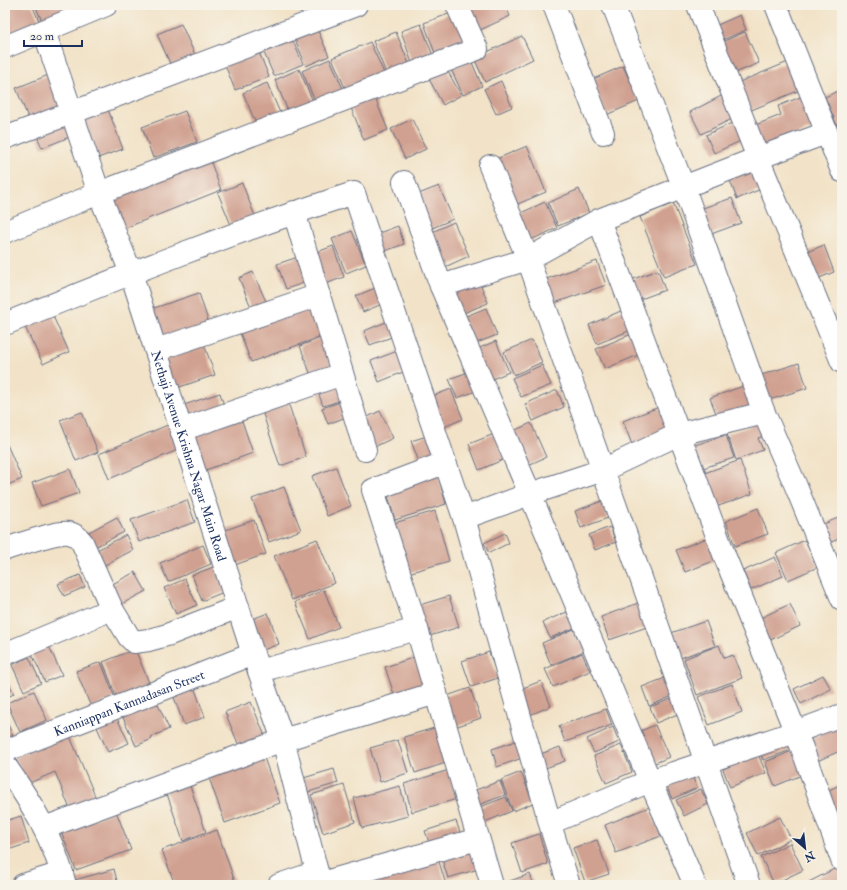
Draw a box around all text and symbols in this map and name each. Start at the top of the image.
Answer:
scale bar [24,22,82,48]
text: 20 m [30,29,55,44]
street label: Nethaji Avenue Krishna Nagar Main Road [147,349,230,564]
street label: Kanniappan Kannadasan Street [52,667,207,740]
north arrow [785,828,825,868]
text: N [801,848,818,865]

